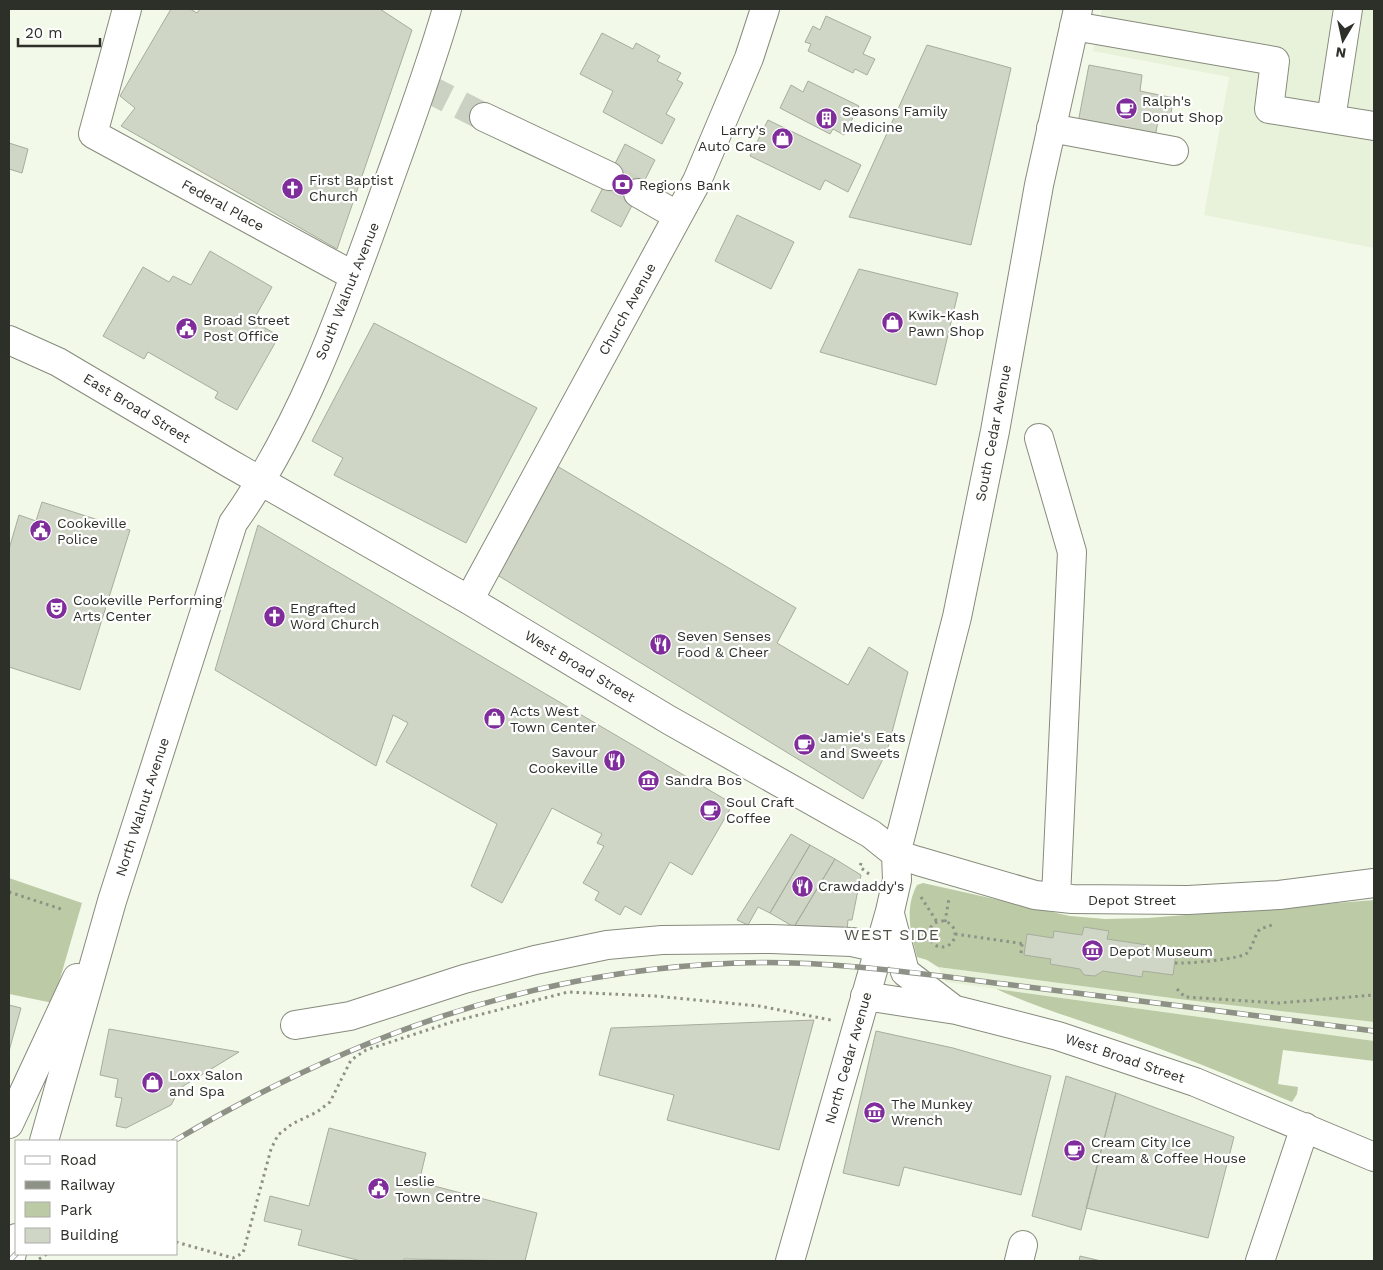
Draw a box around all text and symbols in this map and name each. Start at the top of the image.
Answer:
scale bar [18,15,100,47]
north arrow [1318,15,1368,65]
text: 20 m [25,24,63,42]
text: N [1335,44,1347,62]
place label: Ralph's Donut Shop [1142,93,1223,125]
cafe icon: Ralph's Donut Shop [1114,97,1138,121]
place label: Seasons Family Medicine [842,103,948,135]
building icon: Seasons Family Medicine [814,107,838,131]
place label: Larry's Auto Care [698,122,766,154]
shop icon: Larry's Auto Care [770,126,794,150]
place label: First Baptist Church [309,172,393,204]
bank icon: Regions Bank [611,173,635,197]
street label: Federal Place [179,176,267,234]
church icon: First Baptist Church [281,176,305,200]
place label: Regions Bank [639,177,730,193]
street label: South Walnut Avenue [312,220,382,362]
street label: Church Avenue [595,260,659,358]
place label: Kwik-Kash Pawn Shop [908,307,984,339]
shop icon: Kwik-Kash Pawn Shop [880,311,904,335]
place label: Broad Street Post Office [203,312,290,344]
public building icon: Broad Street Post Office [175,316,199,340]
street label: South Cedar Avenue [972,363,1014,503]
street label: East Broad Street [81,370,193,446]
place label: Cookeville Police [57,515,127,547]
public building icon: Cookeville Police [29,519,53,543]
place label: Cookeville Performing Arts Center [73,592,223,624]
theatre icon: Cookeville Performing Arts Center [45,596,69,620]
place label: Engrafted Word Church [290,600,379,632]
church icon: Engrafted Word Church [262,604,286,628]
street label: West Broad Street [522,627,638,705]
place label: Seven Senses Food & Cheer [677,628,771,660]
restaurant icon: Seven Senses Food & Cheer [649,632,673,656]
place label: Acts West Town Center [510,703,596,735]
shop icon: Acts West Town Center [482,707,506,731]
place label: Jamie's Eats and Sweets [820,729,906,761]
cafe icon: Jamie's Eats and Sweets [792,733,816,757]
street label: North Walnut Avenue [112,736,172,878]
place label: Savour Cookeville [528,744,598,776]
restaurant icon: Savour Cookeville [602,748,626,772]
museum icon: Sandra Bos [637,768,661,792]
place label: Sandra Bos [665,772,742,788]
place label: Soul Craft Coffee [726,794,794,826]
cafe icon: Soul Craft Coffee [698,798,722,822]
restaurant icon: Crawdaddy's [790,874,814,898]
place label: Crawdaddy's [818,878,904,894]
street label: Depot Street [1088,892,1176,908]
district label: WEST SIDE [844,925,940,944]
museum icon: Depot Museum [1081,939,1105,963]
place label: Depot Museum [1109,943,1213,959]
street label: North Cedar Avenue [821,990,875,1126]
street label: West Broad Street [1063,1030,1187,1086]
place label: Loxx Salon and Spa [169,1067,243,1099]
shop icon: Loxx Salon and Spa [141,1071,165,1095]
place label: The Munkey Wrench [891,1096,973,1128]
museum icon: The Munkey Wrench [863,1100,887,1124]
place label: Cream City Ice Cream & Coffee House [1091,1134,1246,1166]
cafe icon: Cream City Ice Cream & Coffee House [1063,1138,1087,1162]
legend [15,1140,178,1255]
text: Road [60,1151,97,1169]
place label: Leslie Town Centre [395,1173,481,1205]
text: Railway [60,1176,115,1194]
public building icon: Leslie Town Centre [367,1177,391,1201]
text: Park [60,1201,93,1219]
text: Building [60,1226,118,1244]

